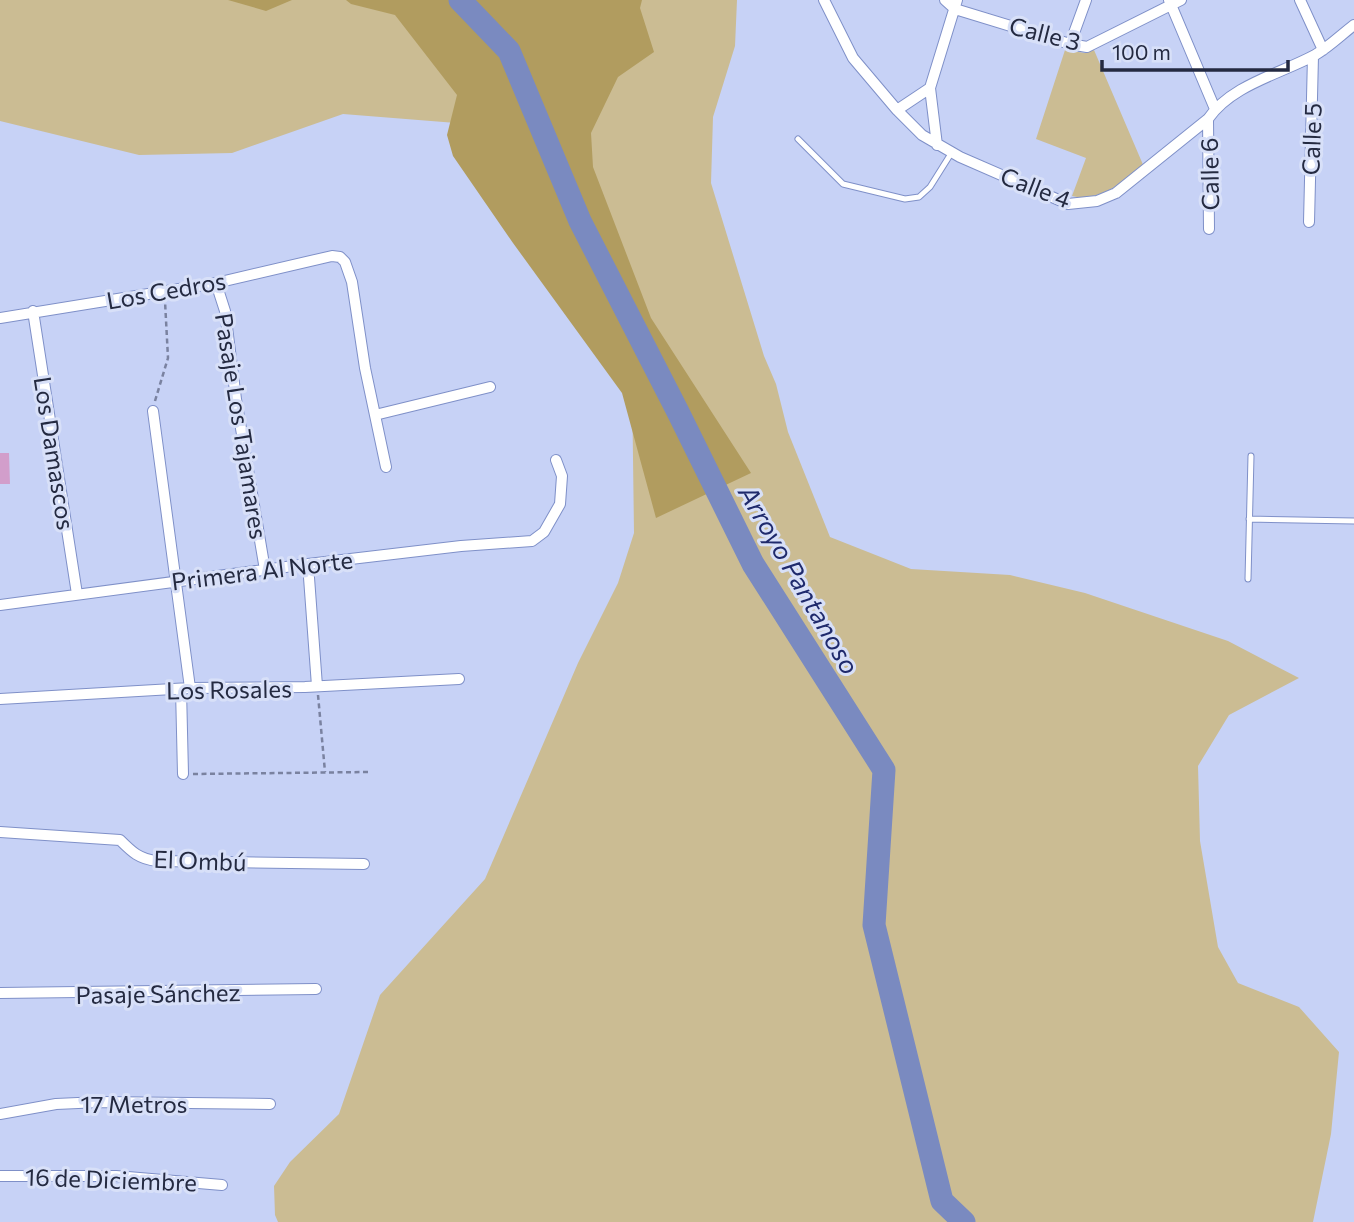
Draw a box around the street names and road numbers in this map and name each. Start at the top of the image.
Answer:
street label: Calle 3 [1006,10,1084,56]
street label: Calle 5 [1295,102,1327,176]
street label: Calle 6 [1194,137,1224,211]
street label: Calle 4 [997,160,1075,214]
street label: Los Cedros [104,265,228,315]
street label: Pasaje Los Tajamares [210,311,274,541]
street label: Los Damascos [29,374,81,532]
street label: Primera Al Norte [170,544,354,596]
street label: Los Rosales [166,673,292,705]
street label: El Ombú [153,844,247,876]
street label: Pasaje Sánchez [75,977,241,1009]
street label: 17 Metros [81,1089,187,1118]
street label: 16 de Diciembre [25,1162,197,1196]

